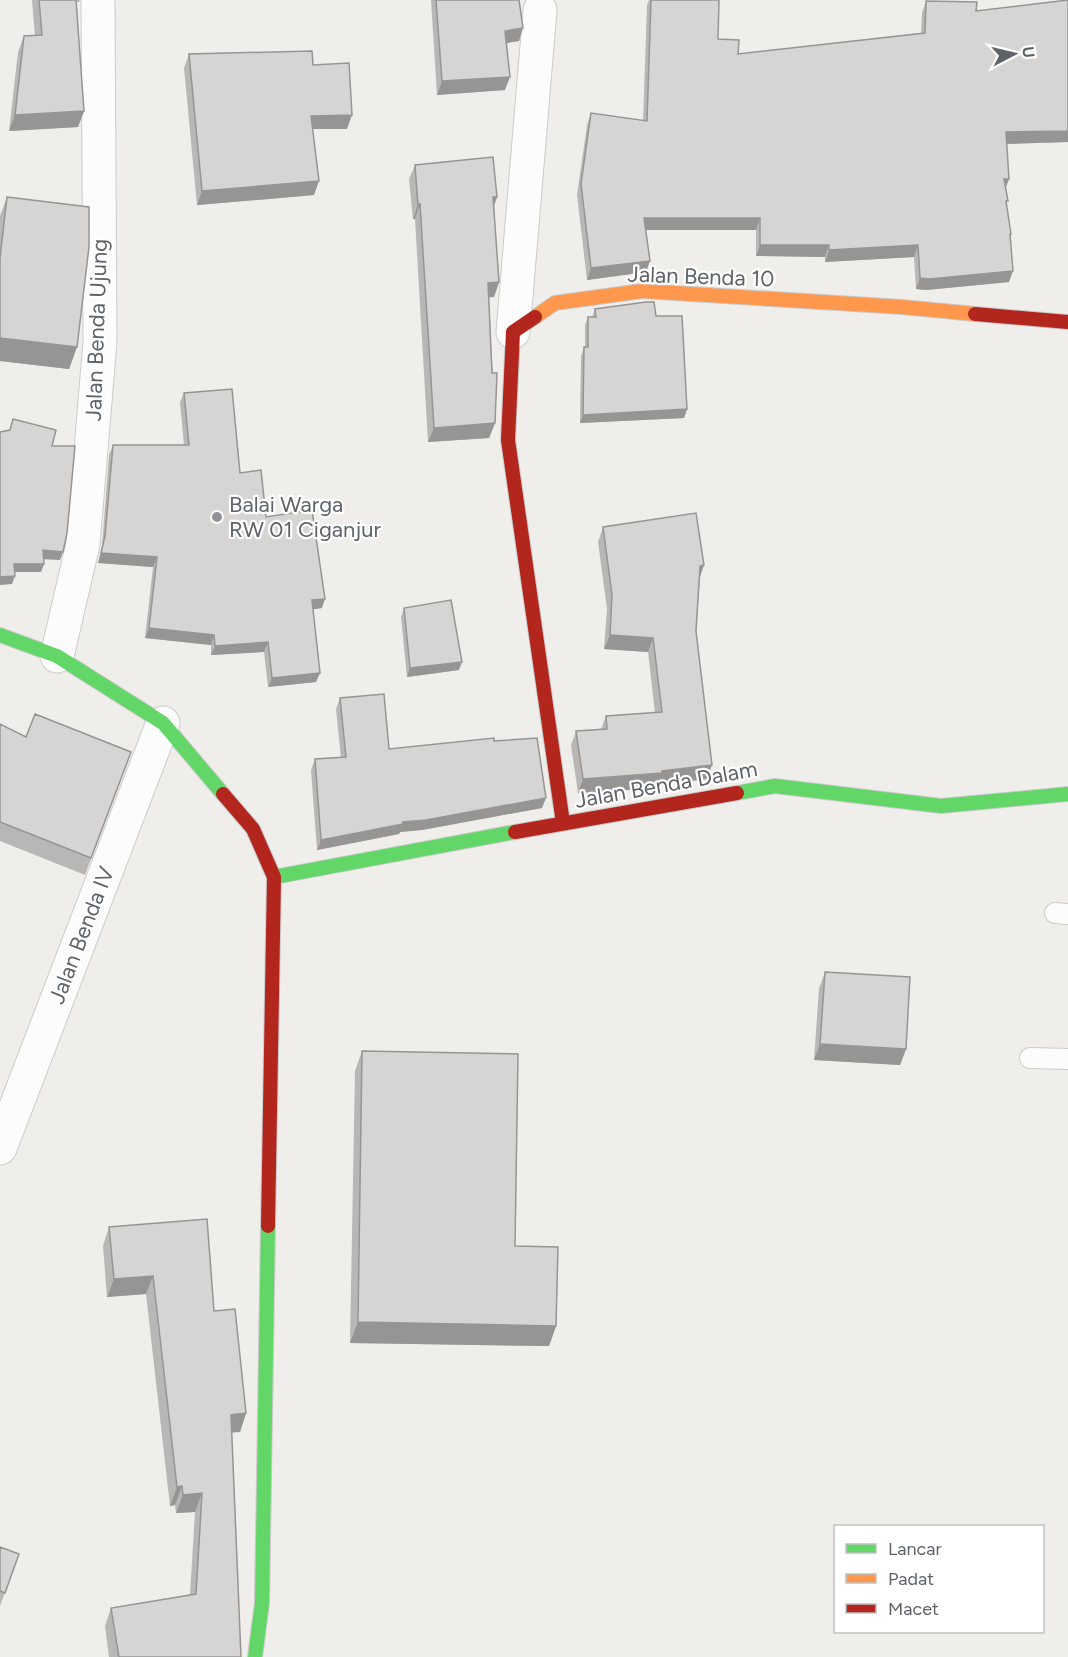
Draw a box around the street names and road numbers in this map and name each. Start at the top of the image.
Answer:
street label: Jalan Benda Ujung [80,238,113,422]
street label: Jalan Benda 10 [627,260,775,293]
street label: Jalan Benda Dalam [573,755,759,814]
street label: Jalan Benda IV [43,862,120,1008]

